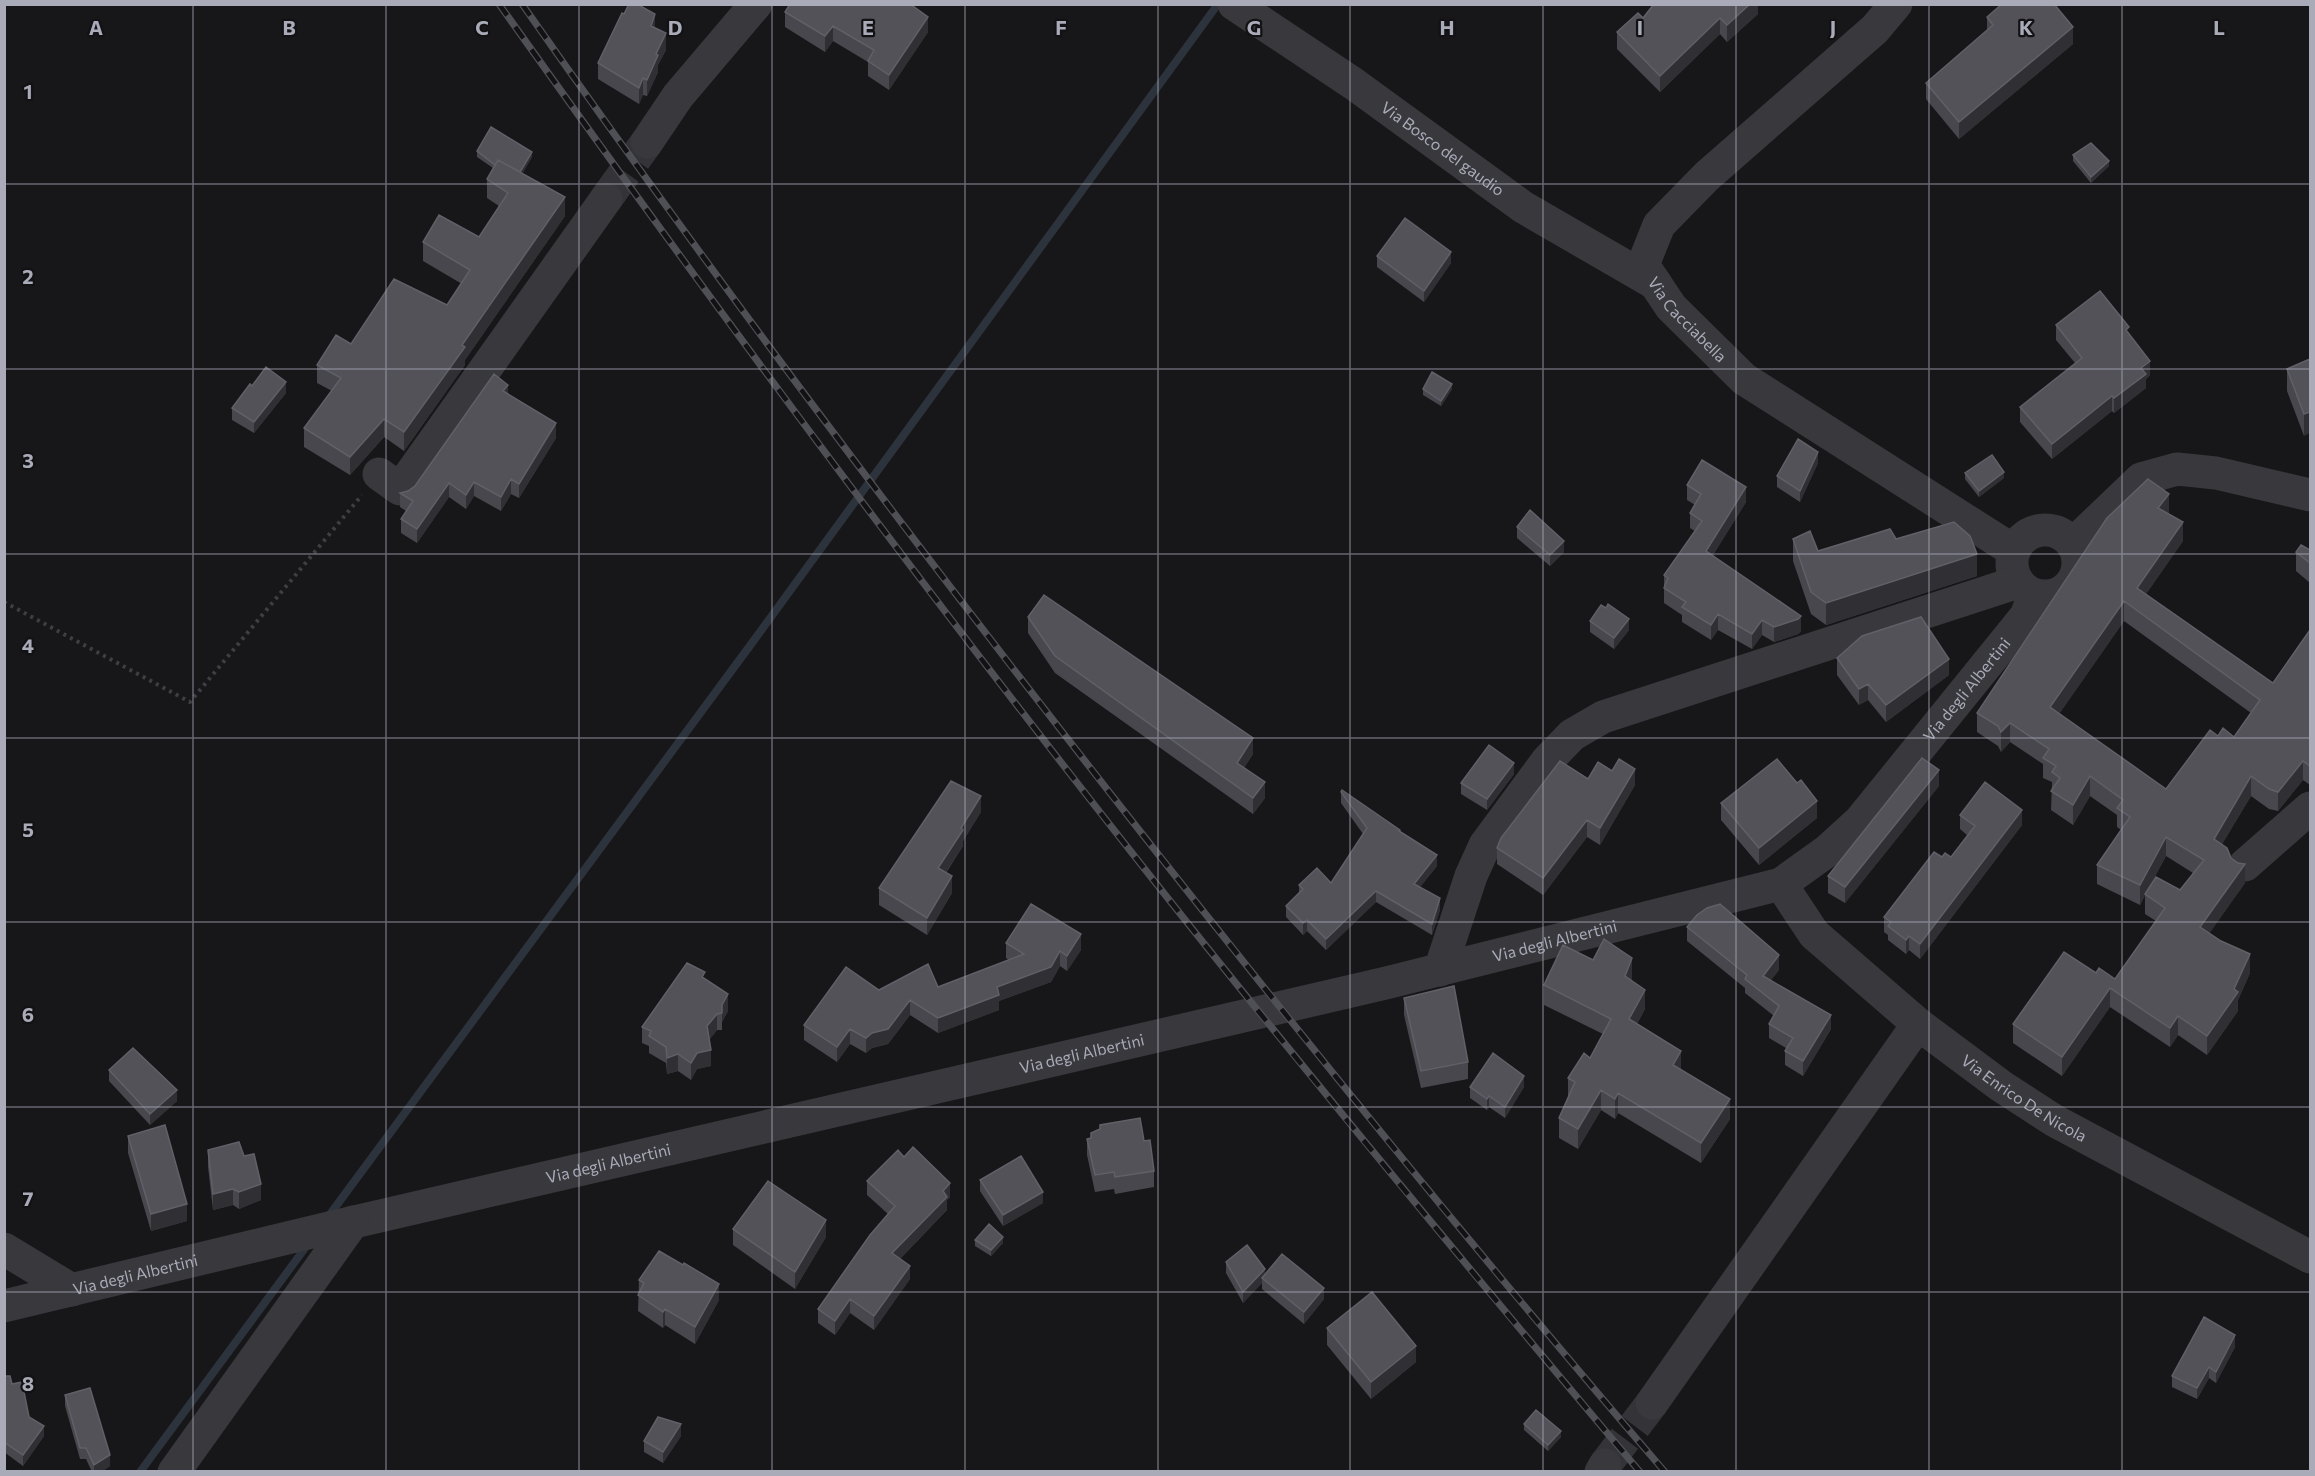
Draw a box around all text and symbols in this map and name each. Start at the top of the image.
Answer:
text: A [89,15,103,39]
text: B [282,15,296,39]
text: C [475,15,489,39]
text: D [668,15,682,39]
text: E [862,15,874,39]
text: F [1055,15,1067,39]
text: G [1247,15,1261,39]
text: H [1440,15,1455,39]
text: I [1637,15,1643,39]
text: J [1830,15,1836,39]
text: K [2019,15,2033,39]
text: L [2213,15,2225,39]
text: 1 [23,79,33,103]
street label: Via Bosco del gaudio [1378,97,1508,199]
text: 2 [22,264,34,288]
street label: Via Cacciabella [1644,273,1731,366]
text: 3 [22,448,34,472]
text: 4 [22,633,34,657]
street label: Via degli Albertini [1919,634,2014,745]
text: 5 [22,817,34,841]
street label: Via degli Albertini [1490,916,1619,965]
text: 6 [22,1002,34,1026]
street label: Via degli Albertini [1017,1029,1146,1077]
street label: Via Enrico De Nicola [1958,1050,2090,1145]
street label: Via degli Albertini [544,1139,673,1186]
text: 7 [23,1186,34,1210]
street label: Via degli Albertini [71,1250,199,1298]
text: 8 [22,1371,34,1395]

